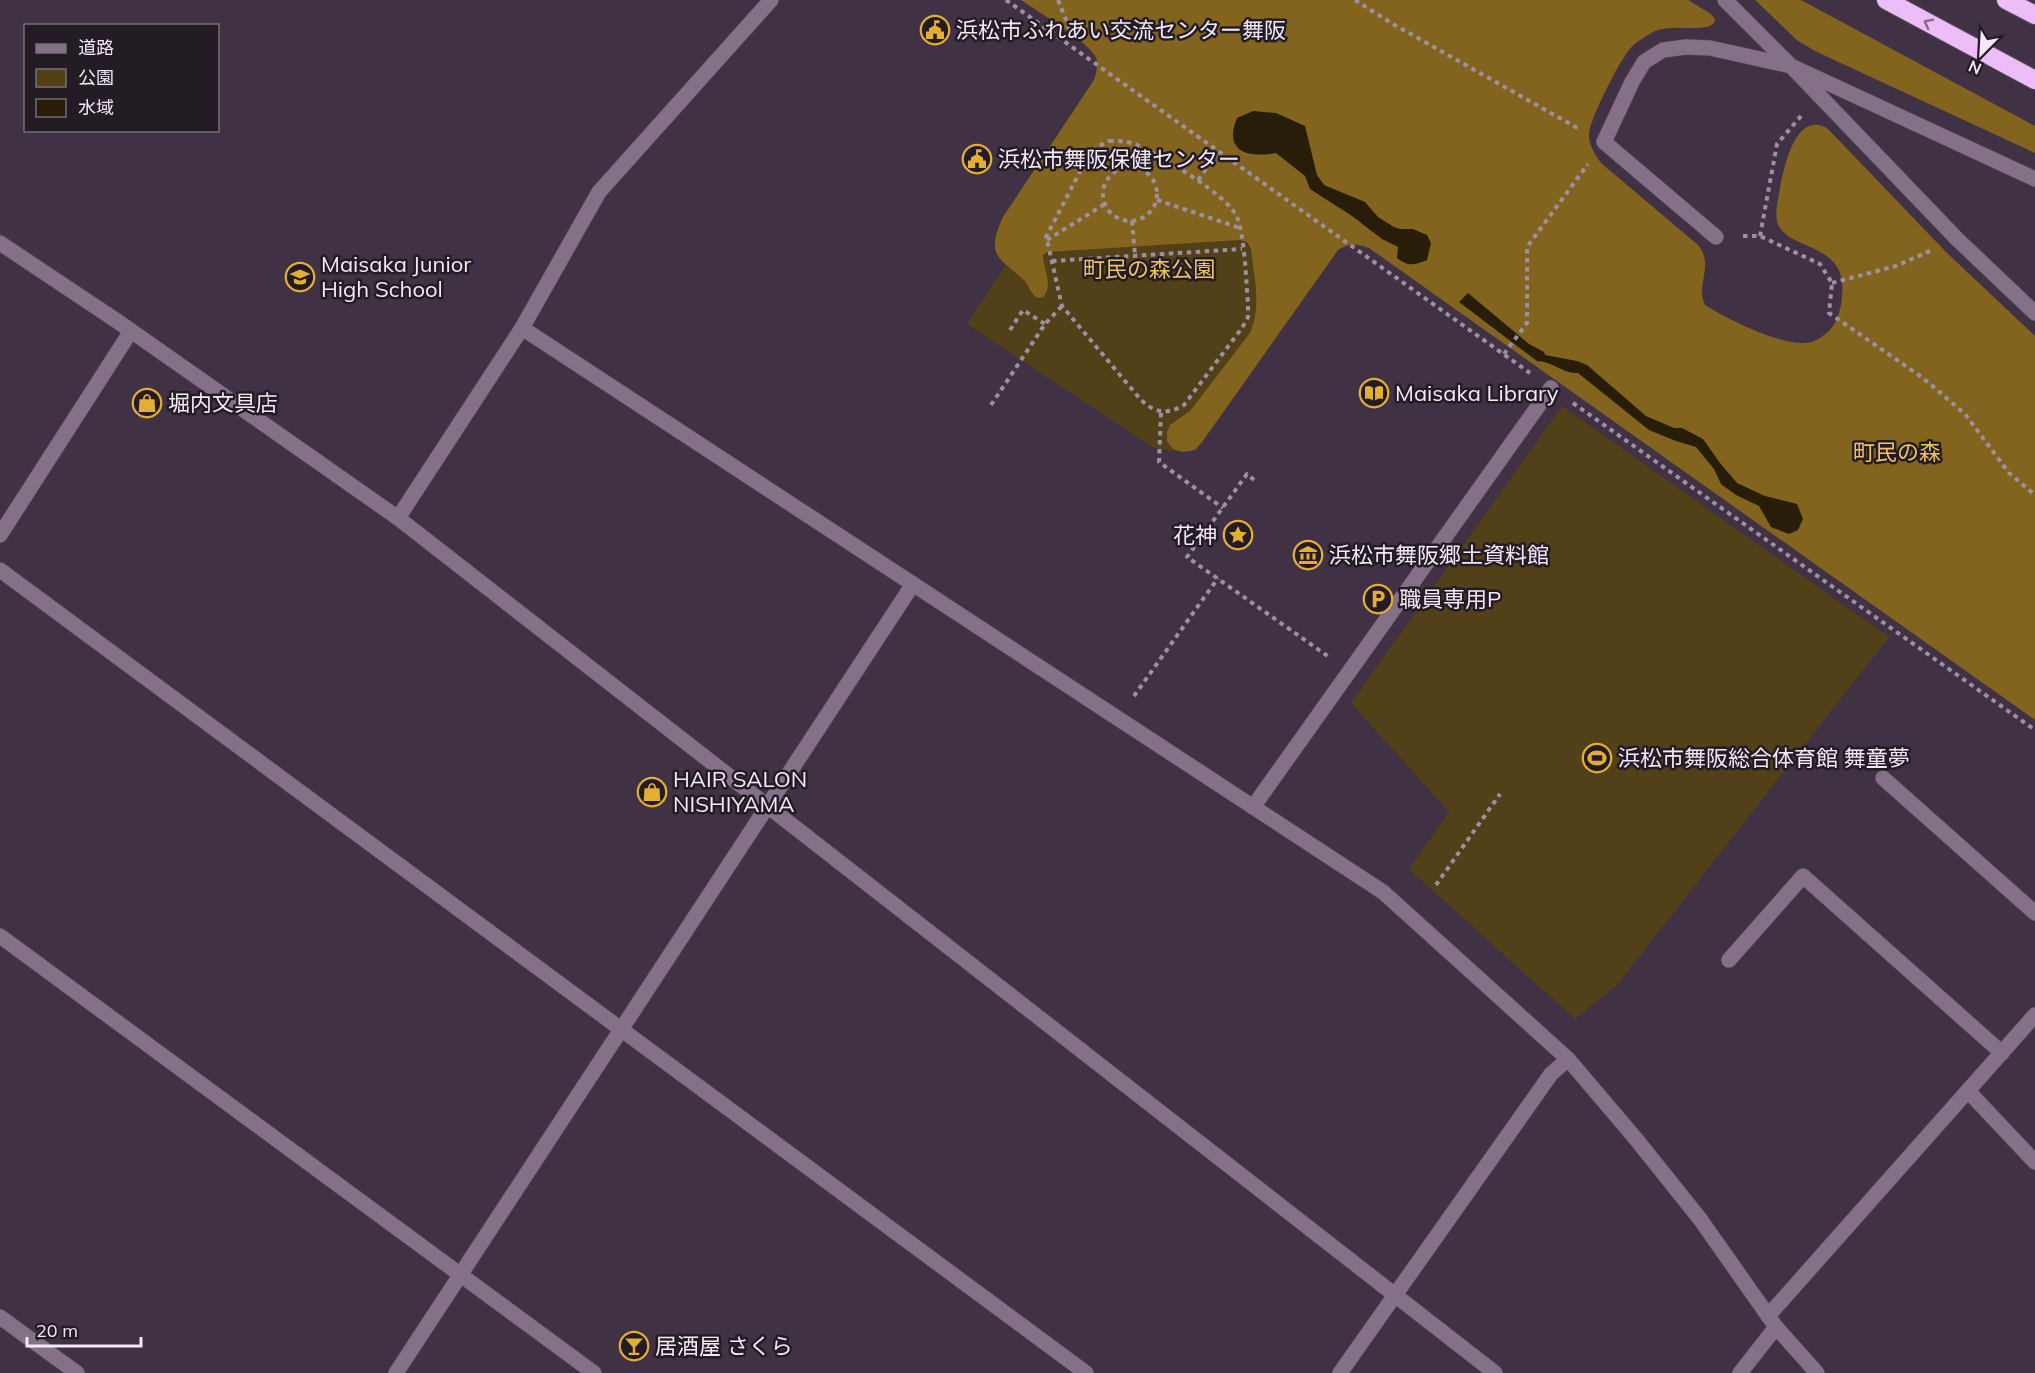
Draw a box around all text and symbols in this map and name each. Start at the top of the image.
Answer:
public building icon: 浜松市ふれあい交流センター舞阪 [919,14,951,46]
place label: 浜松市ふれあい交流センター舞阪 [956,16,1286,44]
one-way arrow [1924,19,1934,30]
legend [24,24,219,132]
north arrow [1951,24,2011,84]
text: 道路 [78,36,114,59]
text: N [1965,56,1984,79]
text: 公園 [78,66,114,89]
text: 水域 [78,96,114,119]
public building icon: 浜松市舞阪保健センター [961,143,993,175]
place label: 浜松市舞阪保健センター [998,145,1240,173]
place label: Maisaka Junior High School [321,250,471,303]
park label: 町民の森公園 [1083,255,1215,283]
school or university icon: Maisaka Junior High School [284,261,316,293]
library icon: Maisaka Library [1358,377,1390,409]
place label: Maisaka Library [1395,379,1559,407]
shop icon: 堀内文具店 [131,387,163,419]
place label: 堀内文具店 [168,389,278,417]
park label: 町民の森 [1853,438,1941,466]
place icon: 花神 [1222,519,1254,551]
place label: 花神 [1173,521,1217,549]
museum icon: 浜松市舞阪郷土資料館 [1292,539,1324,571]
place label: 浜松市舞阪郷土資料館 [1329,541,1549,569]
parking icon: 職員専用P [1362,583,1394,615]
place label: 職員専用P [1399,585,1501,613]
sports icon: 浜松市舞阪総合体育館 舞童夢 [1581,742,1613,774]
place label: 浜松市舞阪総合体育館 舞童夢 [1618,744,1910,772]
place label: HAIR SALON NISHIYAMA [673,765,807,818]
shop icon: HAIR SALON NISHIYAMA [636,776,668,808]
scale bar [27,1310,141,1348]
text: 20 m [36,1319,78,1342]
bar icon: 居酒屋 さくら [618,1330,650,1362]
place label: 居酒屋 さくら [655,1332,793,1360]

